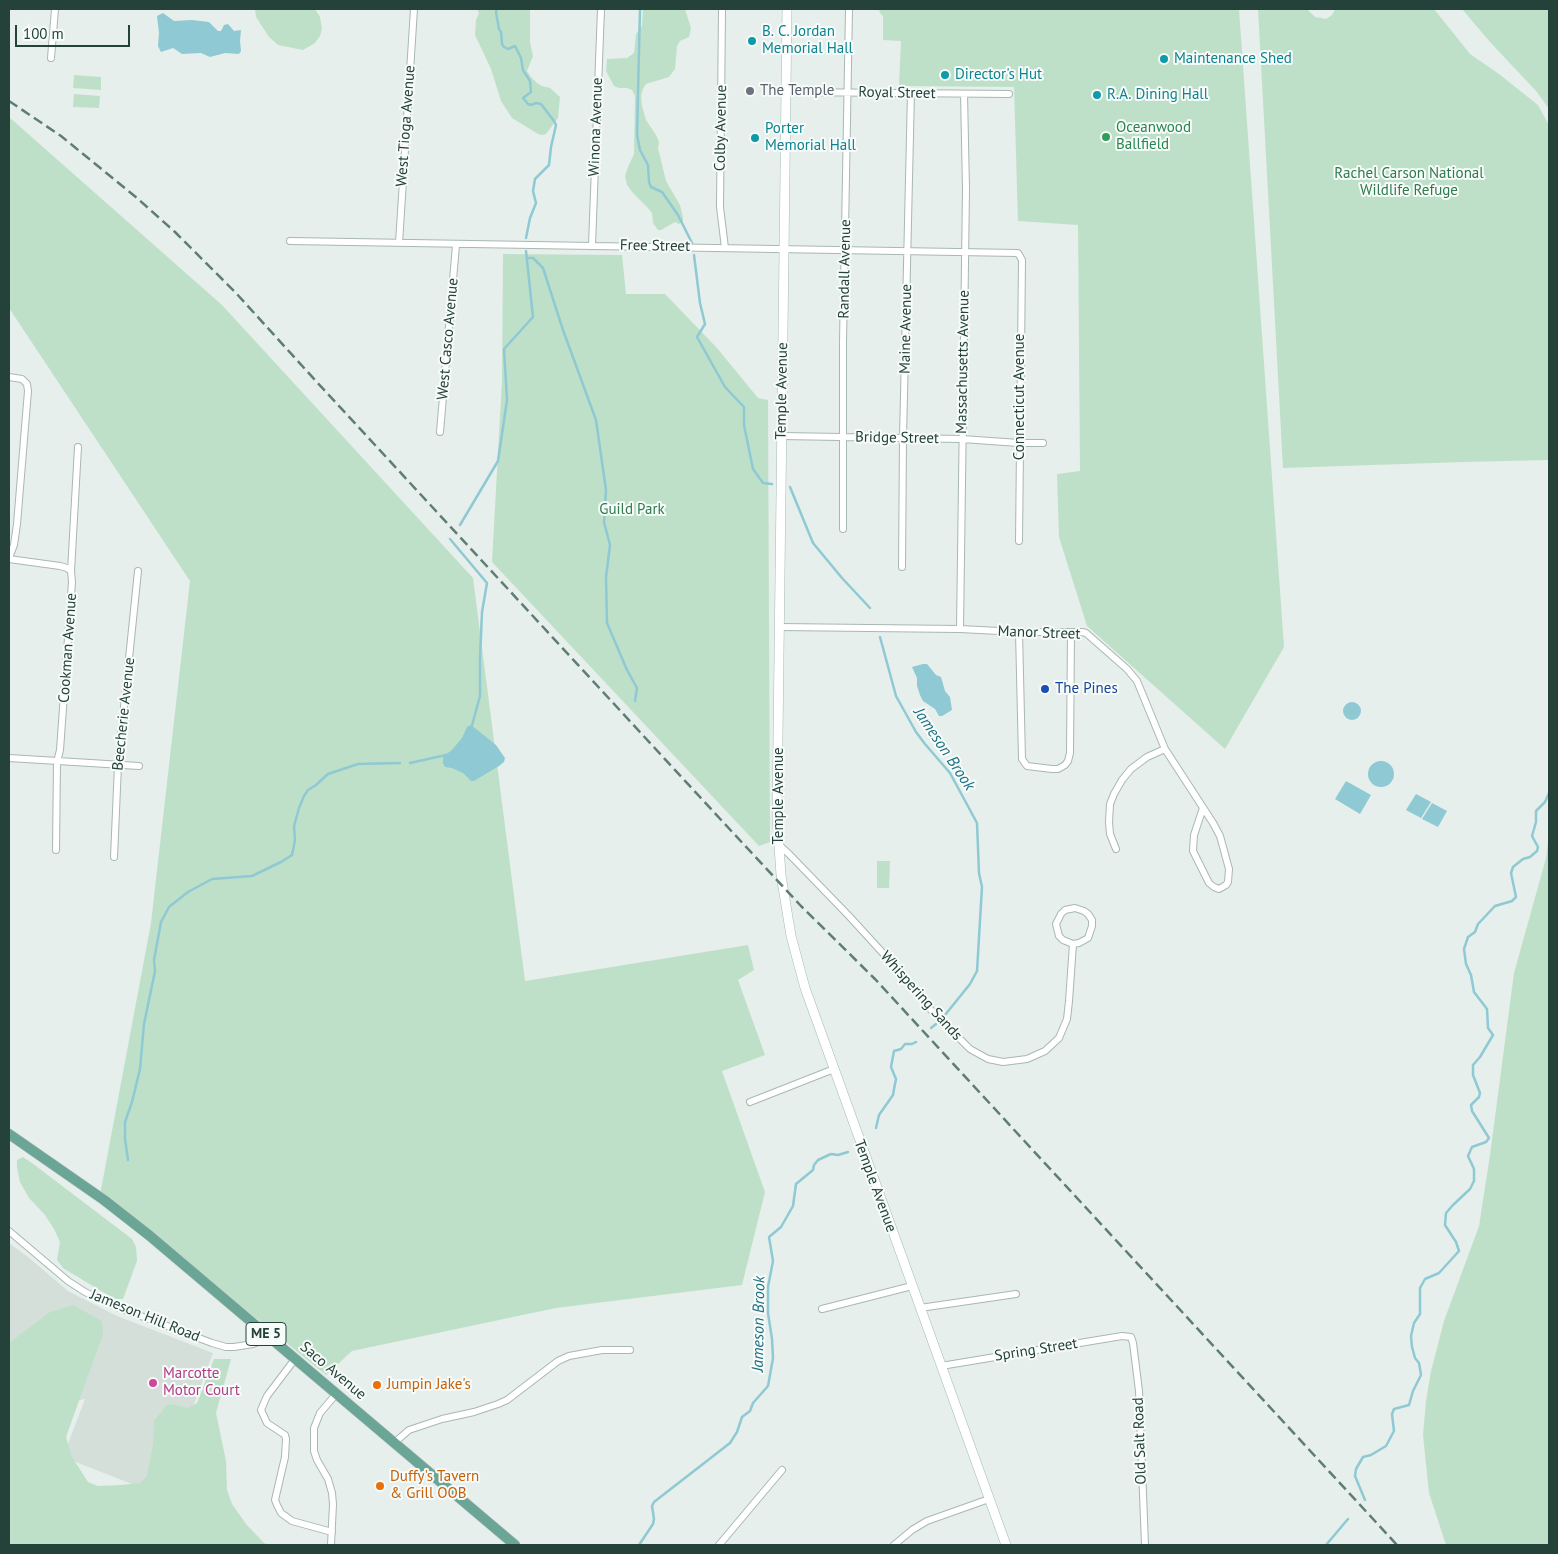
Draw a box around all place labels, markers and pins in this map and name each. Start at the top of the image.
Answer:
place label: B. C. Jordan Memorial Hall [762,23,853,58]
marker: B. C. Jordan Memorial Hall [746,35,758,47]
place label: Maintenance Shed [1174,50,1292,68]
marker: Maintenance Shed [1158,53,1170,65]
place label: Director's Hut [955,66,1042,84]
marker: Director's Hut [939,69,951,81]
place label: The Temple [760,82,834,100]
marker: The Temple [744,85,756,97]
place label: R.A. Dining Hall [1107,86,1208,104]
marker: R.A. Dining Hall [1091,89,1103,101]
place label: Oceanwood Ballfield [1116,119,1191,154]
place label: Porter Memorial Hall [765,120,856,155]
marker: Oceanwood Ballfield [1100,131,1112,143]
marker: Porter Memorial Hall [749,132,761,144]
place label: The Pines [1055,680,1118,698]
marker: The Pines [1039,683,1051,695]
place label: Marcotte Motor Court [163,1365,240,1400]
place label: Jumpin Jake's [387,1376,471,1394]
marker: Marcotte Motor Court [147,1377,159,1389]
marker: Jumpin Jake's [371,1379,383,1391]
place label: Duffy's Tavern & Grill OOB [390,1468,479,1503]
marker: Duffy's Tavern & Grill OOB [374,1480,386,1492]

